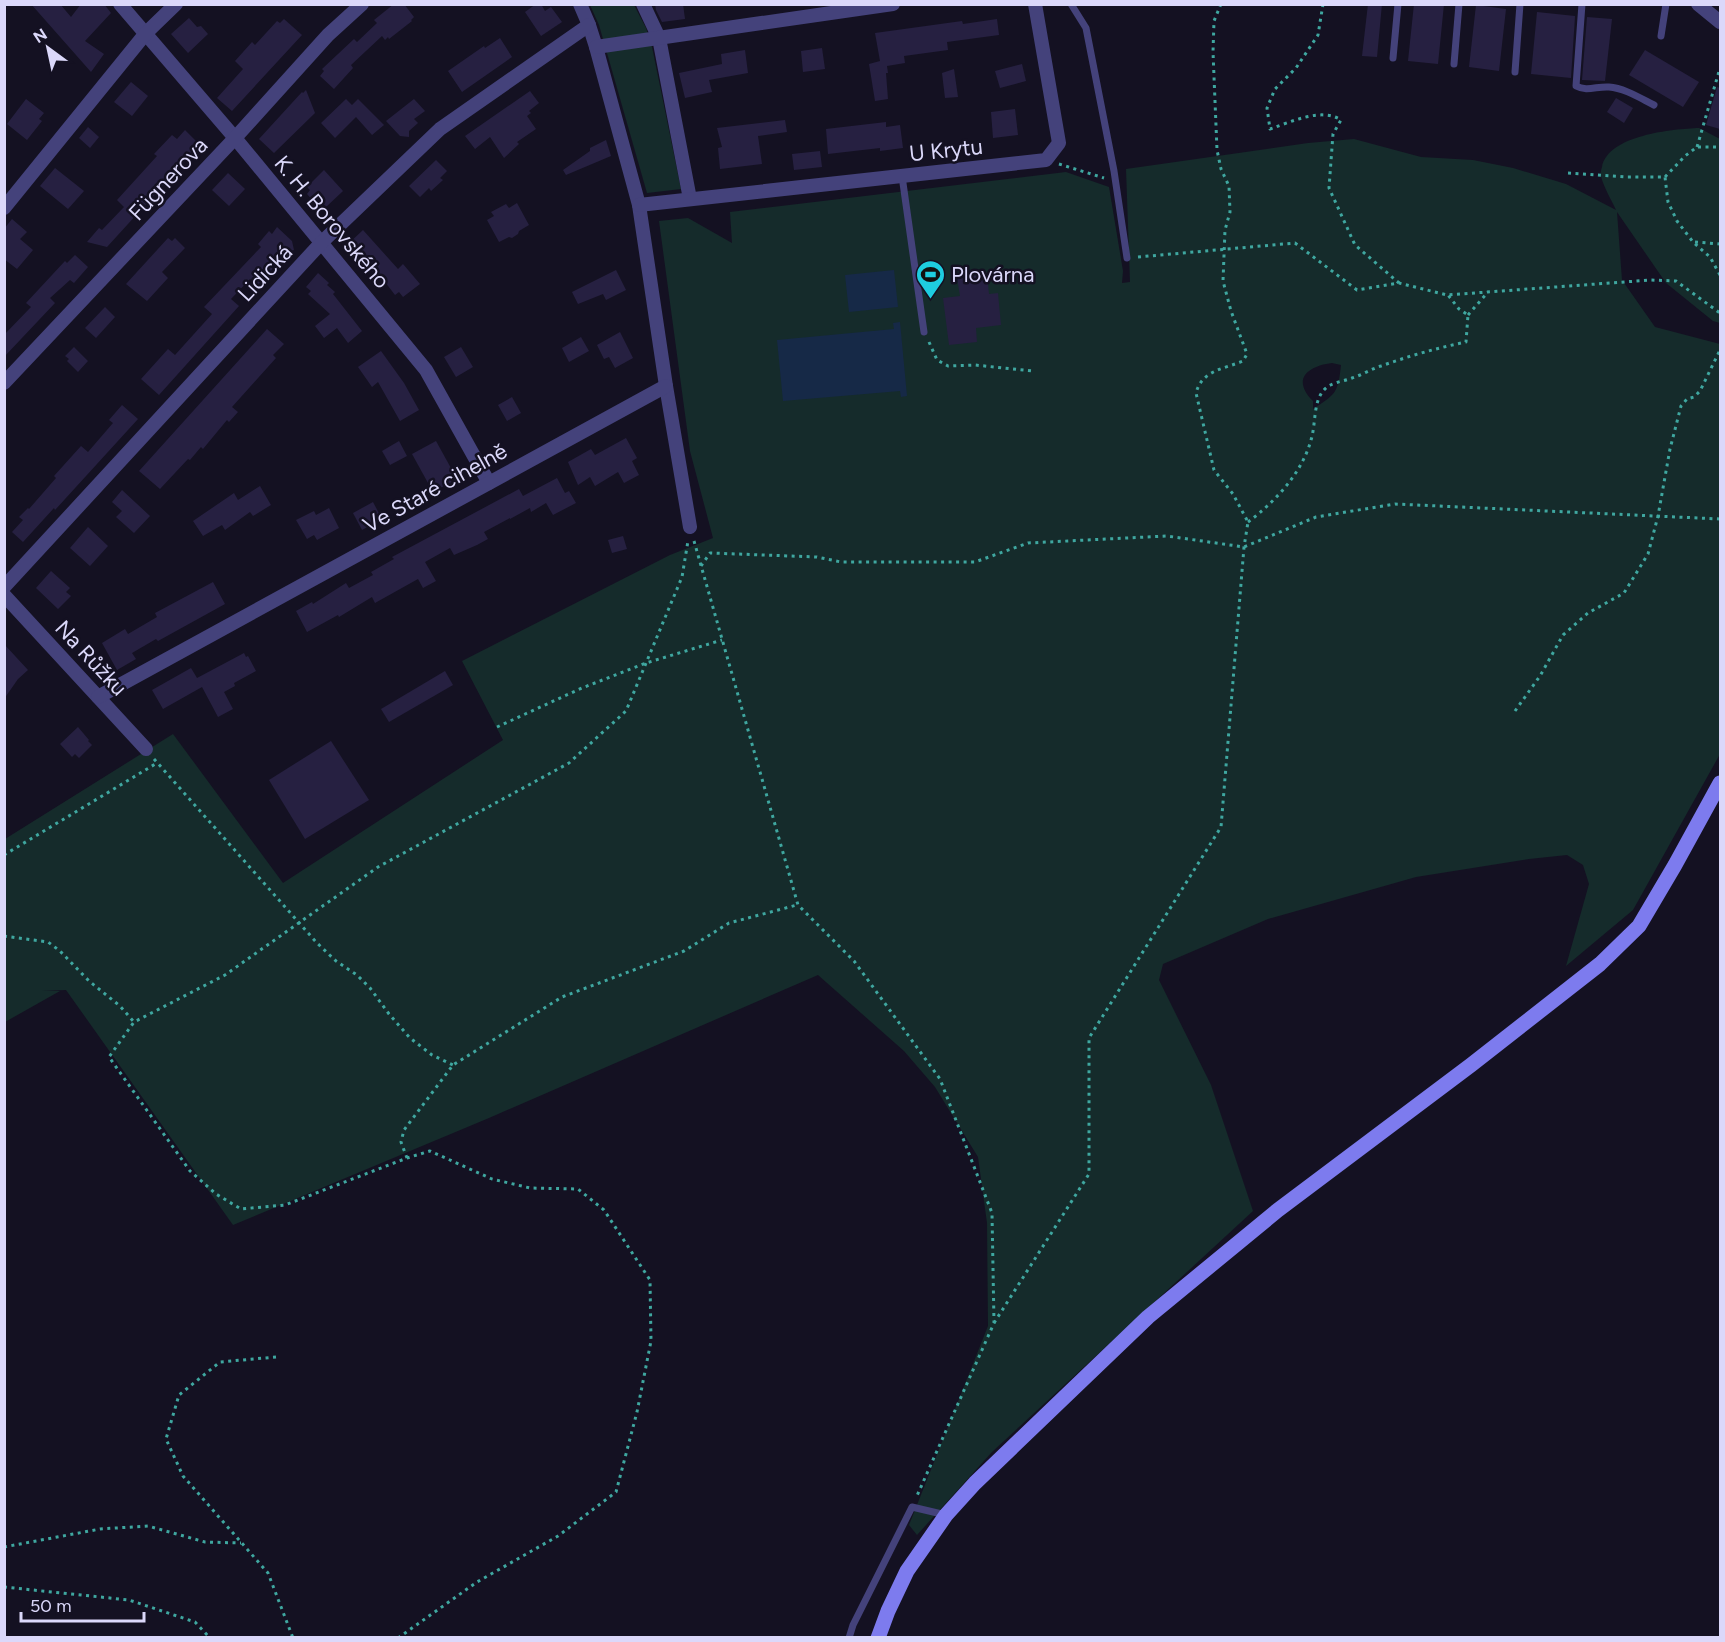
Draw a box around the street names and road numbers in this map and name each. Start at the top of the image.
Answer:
street label: Fügnerova [123,132,213,226]
street label: U Krytu [908,133,984,167]
street label: K. H. Borovského [269,150,395,294]
street label: Lidická [232,239,298,307]
street label: Ve Staré cihelně [358,437,512,539]
street label: Na Růžku [49,615,133,701]

